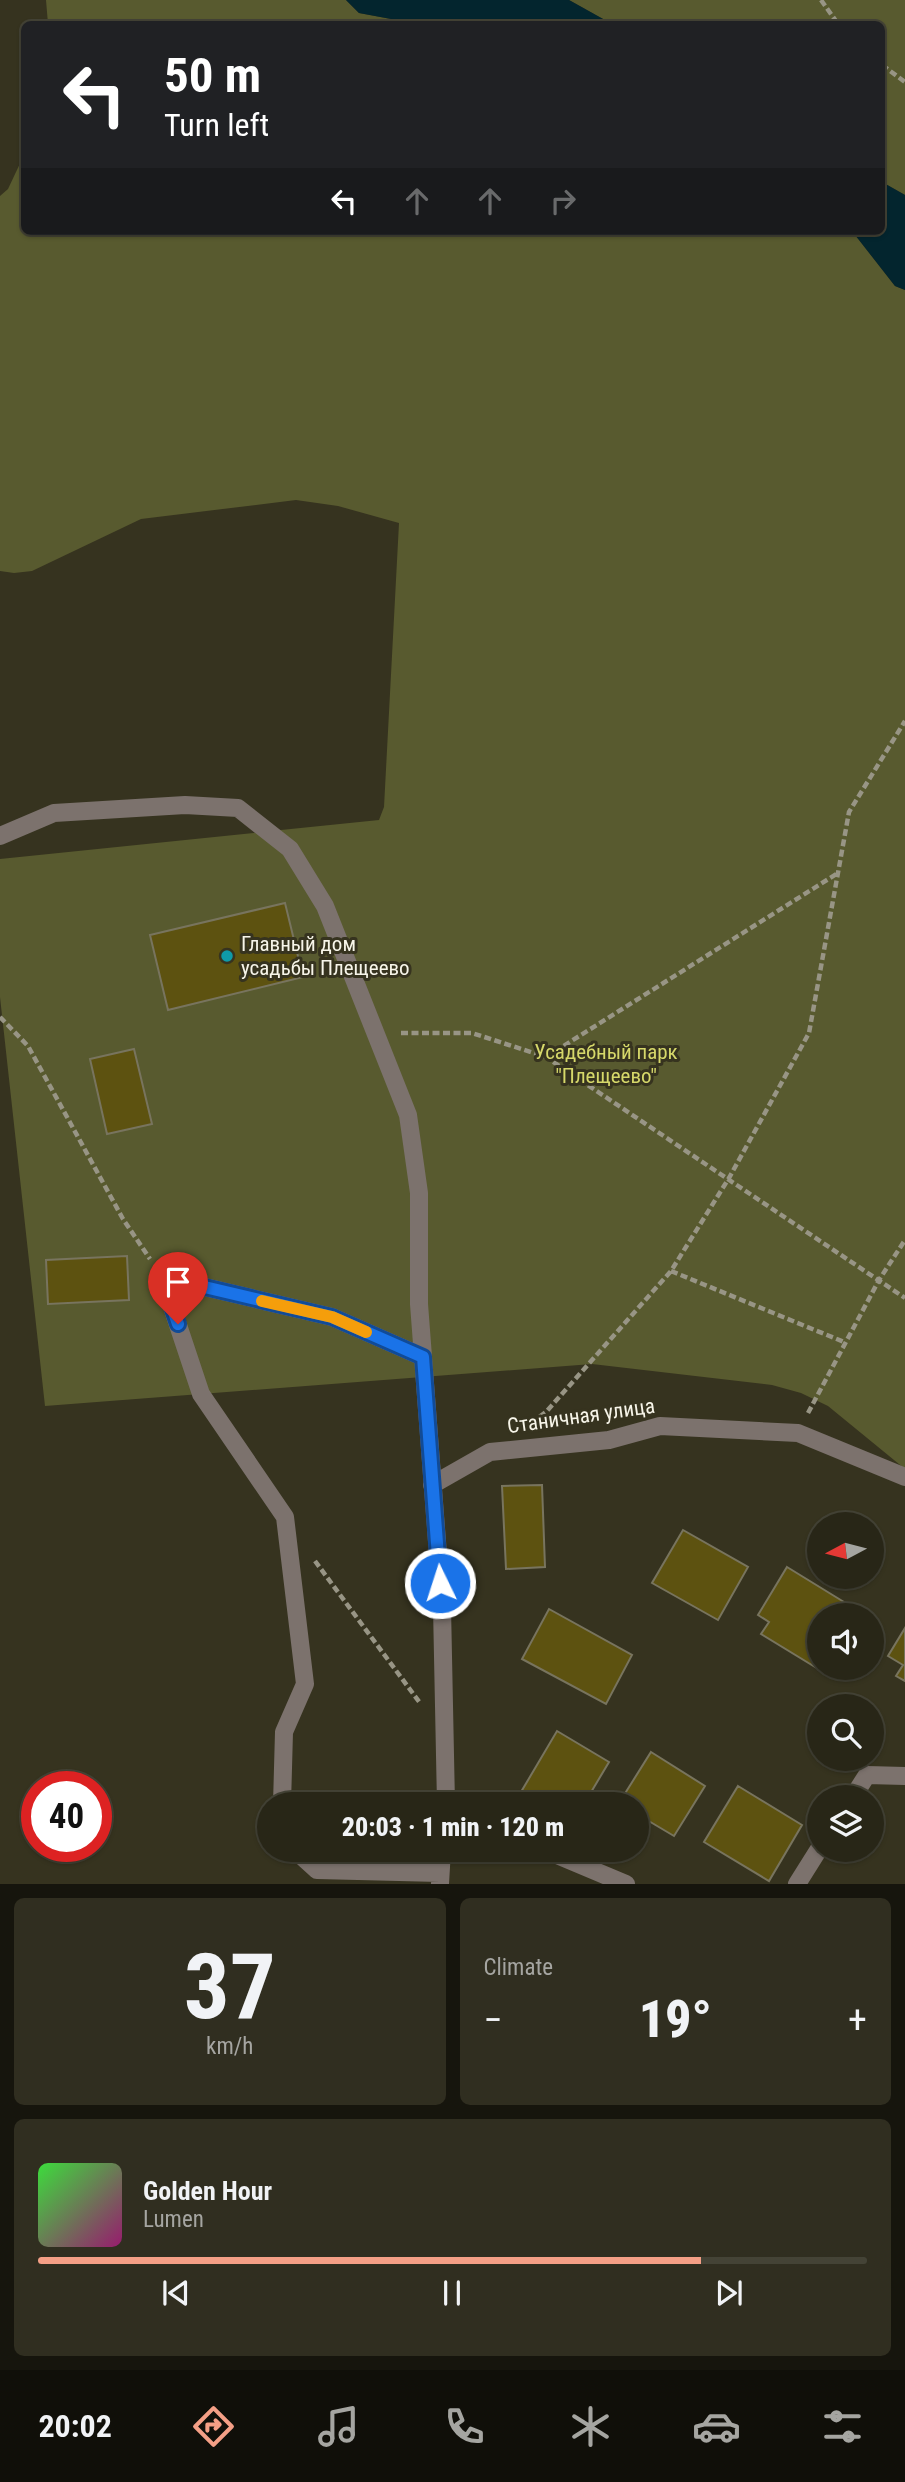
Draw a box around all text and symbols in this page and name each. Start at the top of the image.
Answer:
text: 50 m [164,47,261,104]
icon: left [49,49,140,140]
text: Turn left [164,106,269,144]
icon: left [325,182,363,220]
icon: ahead [398,182,436,220]
icon: ahead [471,182,509,220]
icon: right [544,182,582,220]
place label: Главный дом усадьбы Плещеево [241,932,410,980]
marker: Главный дом усадьбы Плещеево [219,948,235,964]
park label: Усадебный парк "Плещеево" [534,1040,678,1088]
pin [148,1252,208,1324]
icon: arrive [159,1263,197,1301]
street label: Станичная улица [506,1394,656,1438]
north arrow [807,1512,884,1589]
map controls [807,1512,884,1862]
position arrow [403,1546,477,1620]
button: sound [807,1603,884,1680]
button: search [807,1694,884,1771]
speed limit sign: 40 [21,1771,112,1862]
button: layers [807,1785,884,1862]
text: 20:03 · 1 min · 120 m [342,1812,564,1842]
text: 37 [184,1934,276,2040]
text: Climate [484,1954,553,1981]
text: 19° [639,1989,712,2050]
text: − [484,1998,503,2042]
text: + [848,1998,867,2042]
text: km/h [206,2033,253,2060]
text: Golden Hour [143,2176,272,2206]
text: Lumen [143,2206,204,2233]
icon: previous [157,2274,195,2312]
icon: pause [433,2274,471,2312]
icon: next [710,2274,748,2312]
icon: directions [189,2402,238,2451]
icon: music [314,2402,363,2451]
icon: phone [440,2402,489,2451]
icon: climate [566,2402,615,2451]
icon: car [692,2402,741,2451]
icon: filters [818,2402,867,2451]
text: 20:02 [38,2407,112,2445]

